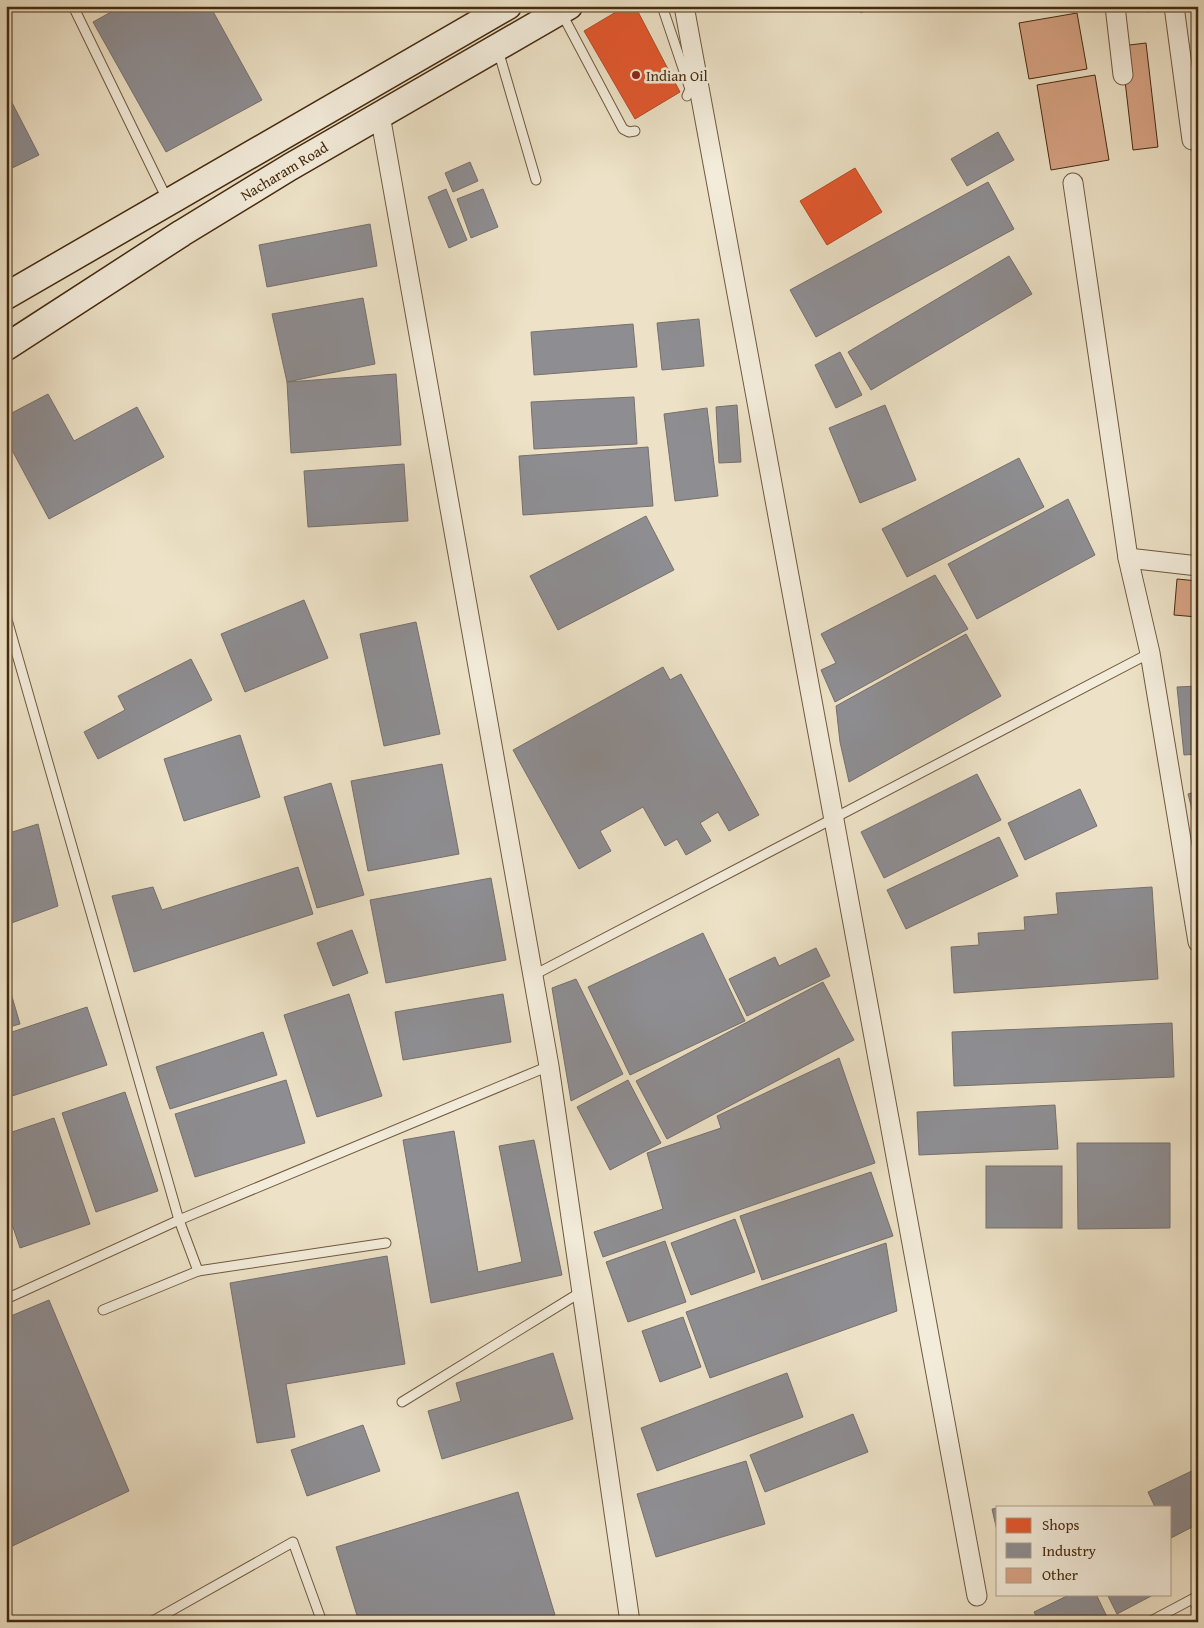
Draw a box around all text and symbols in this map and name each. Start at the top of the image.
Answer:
place label: Indian Oil [646,65,708,86]
marker: Indian Oil [630,69,642,81]
street label: Nacharam Road [236,137,332,205]
legend [996,1506,1172,1596]
text: Shops [1042,1514,1079,1535]
text: Industry [1042,1540,1097,1561]
text: Other [1042,1564,1078,1585]

